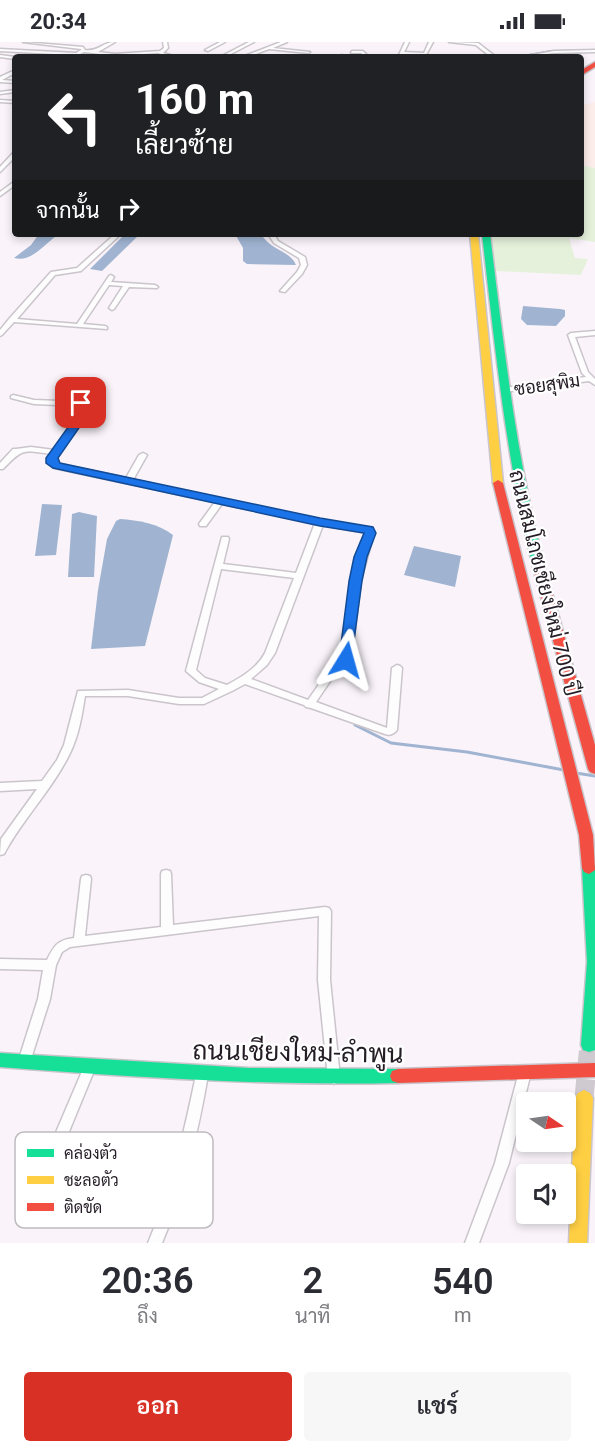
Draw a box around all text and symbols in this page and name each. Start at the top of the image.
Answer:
text: 20:34 [30,9,87,34]
text: 160 m [135,75,254,124]
icon: left [36,78,114,156]
text: เลี้ยวซ้าย [135,129,233,161]
icon: right [112,192,145,225]
text: จากนั้น [36,198,100,223]
street label: ซอยสุพิม [513,369,582,402]
pin [55,377,106,428]
icon: arrive [64,386,97,419]
street label: ถนนสมโภชเชียงใหม่ 700 ปี [504,467,586,699]
position arrow [314,628,378,692]
street label: ถนนเชียงใหม่-ลำพูน [192,1034,404,1072]
north arrow [516,1092,576,1152]
map controls [516,1092,576,1224]
legend [15,1132,213,1228]
text: คล่องตัว [64,1143,118,1163]
button: sound [516,1164,576,1224]
text: ชะลอตัว [64,1170,119,1190]
text: ติดขัด [64,1197,102,1217]
text: 20:36 [101,1260,193,1302]
text: 2 [302,1260,323,1302]
text: 540 [432,1261,494,1303]
text: m [454,1303,472,1327]
text: ถึง [137,1304,158,1328]
text: นาที [295,1304,330,1328]
button: ออก [24,1372,292,1441]
button: แชร์ [304,1372,571,1441]

